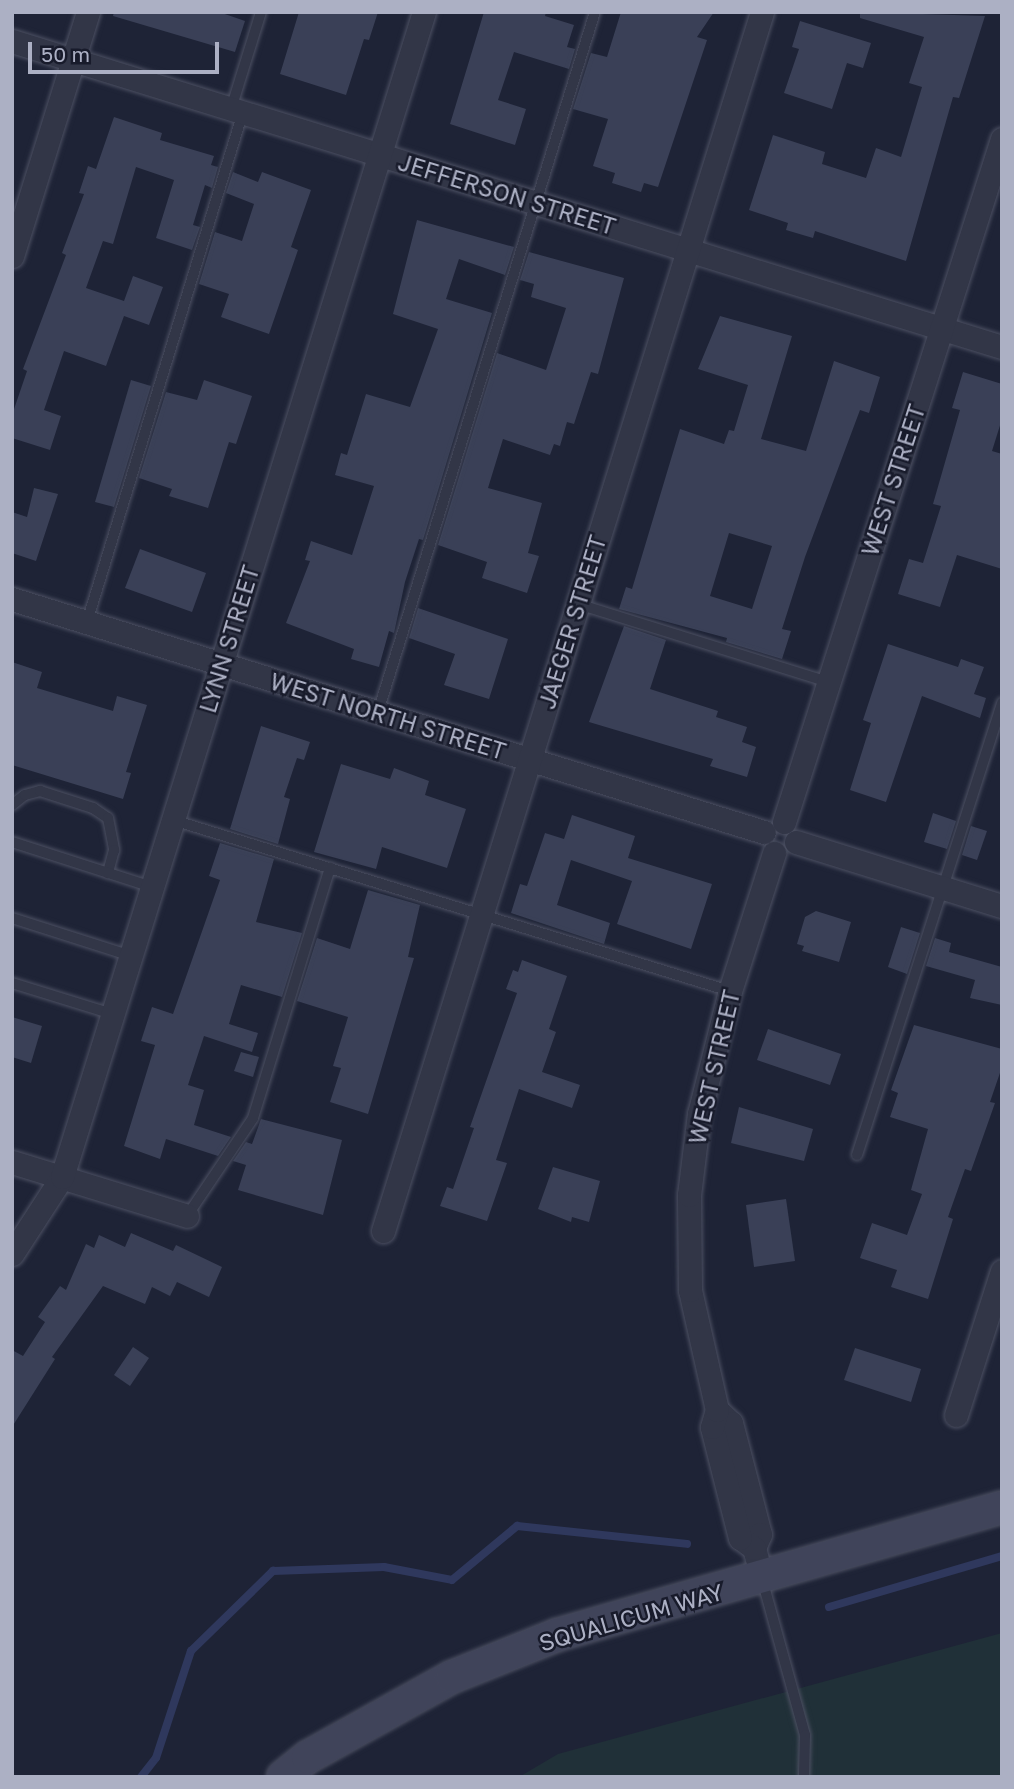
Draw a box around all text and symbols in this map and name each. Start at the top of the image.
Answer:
scale bar [32,28,222,72]
text: 50 m [41,41,90,67]
street label: JEFFERSON STREET [395,148,619,240]
street label: WEST STREET [856,401,930,559]
street label: JAEGER STREET [532,532,612,712]
street label: LYNN STREET [193,562,265,716]
street label: WEST NORTH STREET [267,667,509,765]
street label: WEST STREET [683,987,745,1147]
street label: SQUALICUM WAY [536,1578,726,1656]

